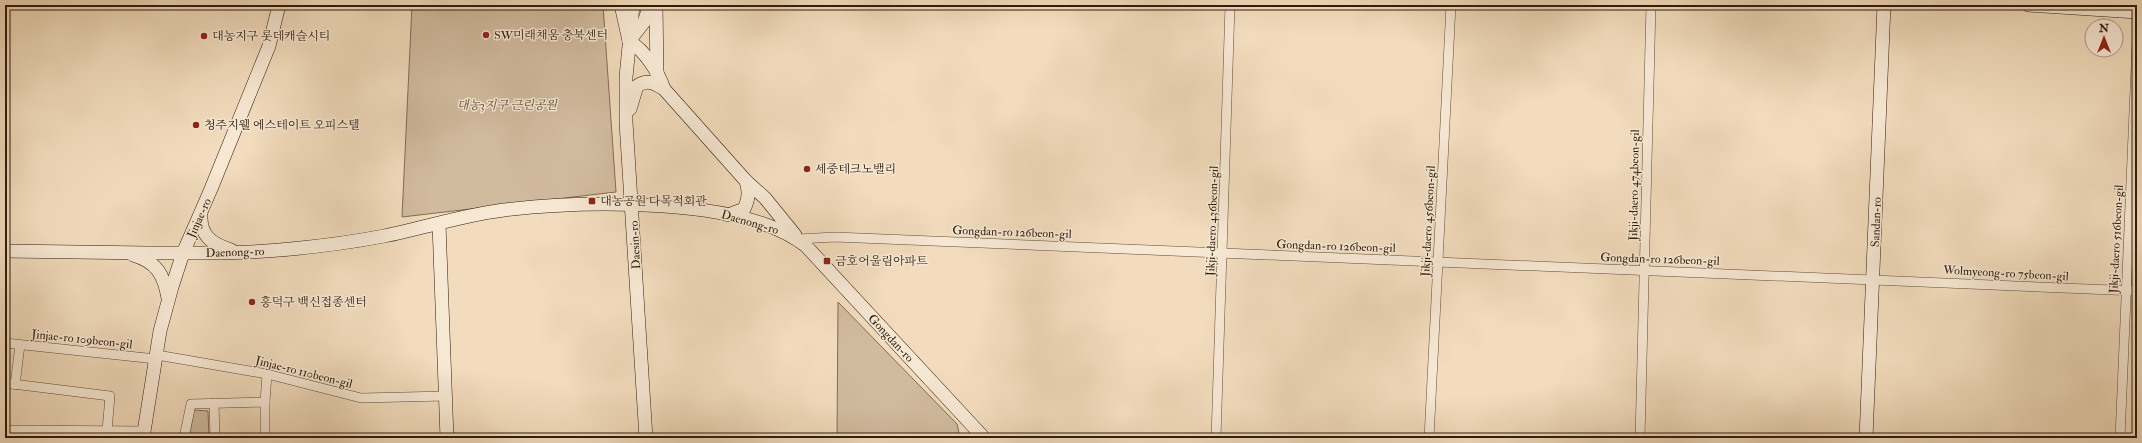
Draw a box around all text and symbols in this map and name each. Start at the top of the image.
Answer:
north arrow [2084,18,2124,58]
text: N [2098,22,2110,35]
place label: SW미래채움 충북센터 [494,28,608,43]
place label: 대농지구 롯데캐슬시티 [212,29,330,44]
marker: SW미래채움 충북센터 [481,30,491,40]
marker: 대농지구 롯데캐슬시티 [199,31,209,41]
park label: 대농3지구 근린공원 [457,98,558,113]
place label: 청주지웰 에스테이트 오피스텔 [204,118,360,133]
marker: 청주지웰 에스테이트 오피스텔 [191,120,201,130]
street label: Jikji-daero 474beon-gil [1626,129,1643,242]
place label: 세중테크노밸리 [815,162,896,177]
marker: 세중테크노밸리 [802,164,812,174]
street label: Jikji-daero 456beon-gil [1418,165,1439,278]
street label: Jikji-daero 436beon-gil [1203,166,1222,277]
street label: Jikji-daero 516beon-gil [2106,184,2127,295]
place label: 대농공원 다목적회관 [600,194,707,209]
street label: Jinjae-ro [184,196,215,241]
marker: 대농공원 다목적회관 [587,196,597,206]
street label: Sandan-ro [1868,197,1885,247]
street label: Daenong-ro [719,207,781,238]
street label: Daesin-ro [627,220,644,270]
street label: Gongdan-ro 126beon-gil [952,223,1072,242]
street label: Gongdan-ro 126beon-gil [1276,237,1396,256]
street label: Daenong-ro [205,244,265,261]
street label: Gongdan-ro 126beon-gil [1600,250,1720,269]
place label: 금호어울림아파트 [835,254,928,269]
marker: 금호어울림아파트 [822,256,832,266]
street label: Wolmyeong-ro 75beon-gil [1942,263,2069,284]
place label: 흥덕구 백신접종센터 [260,295,367,310]
marker: 흥덕구 백신접종센터 [247,297,257,307]
street label: Gongdan-ro [865,311,917,366]
street label: Jinjae-ro 109beon-gil [30,327,133,352]
street label: Jinjae-ro 110beon-gil [253,353,354,392]

